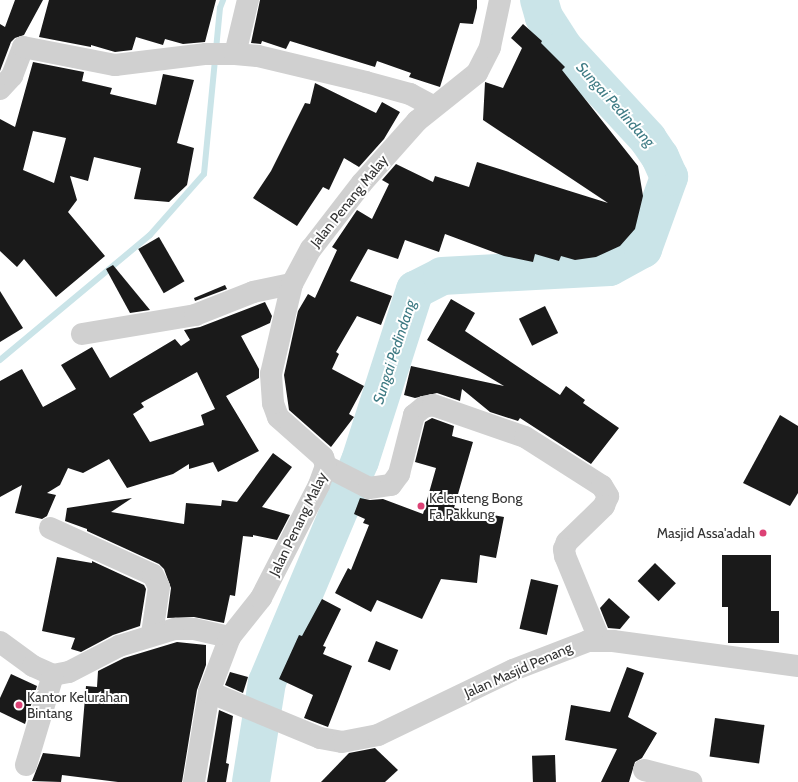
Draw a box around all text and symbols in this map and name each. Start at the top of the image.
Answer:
water label: Sungai Pedindang [572,59,658,151]
street label: Jalan Penang Malay [307,152,391,250]
water label: Sungai Pedindang [370,298,420,406]
street label: Jalan Penang Malay [266,469,330,579]
place label: Kelenteng Bong Fa Pakkung [429,490,522,522]
marker: Kelenteng Bong Fa Pakkung [416,501,426,511]
place label: Masjid Assa'adah [657,525,755,541]
marker: Masjid Assa'adah [758,528,768,538]
street label: Jalan Masjid Penang [462,639,574,701]
place label: Kantor Kelurahan Bintang [27,689,128,722]
marker: Kantor Kelurahan Bintang [14,700,24,710]

